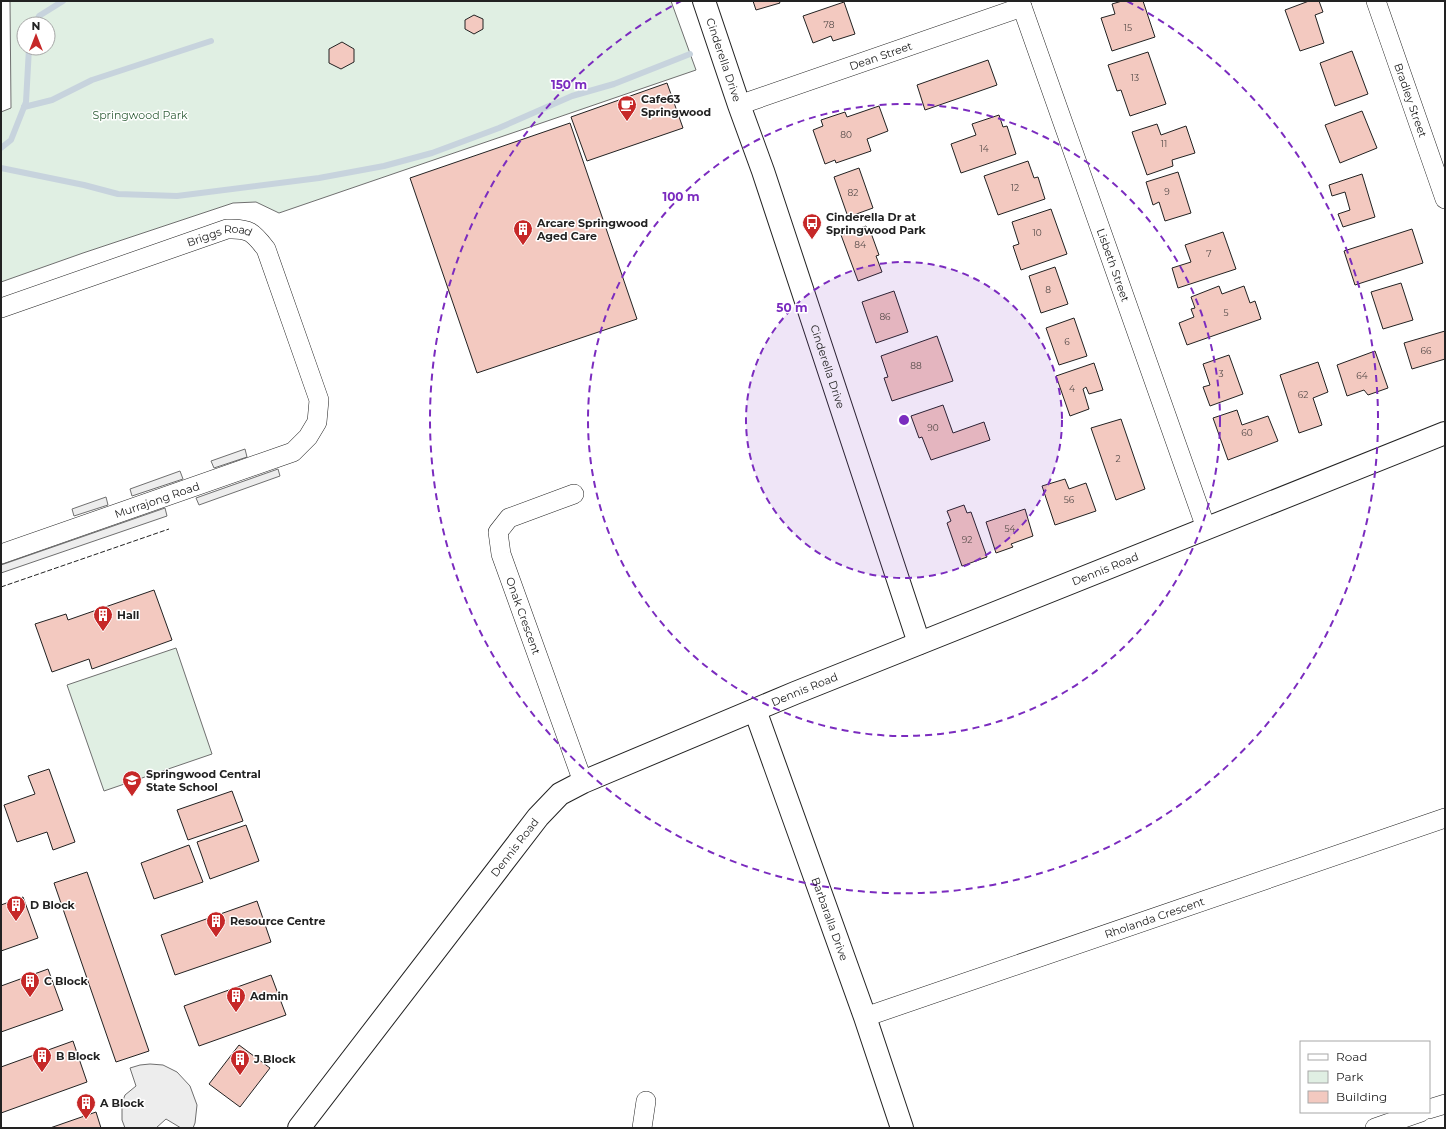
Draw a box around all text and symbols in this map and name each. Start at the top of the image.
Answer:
north arrow [16,16,56,56]
street label: Cinderella Drive [703,16,744,104]
text: N [32,19,40,33]
house number: 78 [824,19,835,30]
house number: 15 [1124,22,1132,33]
street label: Dean Street [847,38,915,73]
street label: Bradley Street [1391,61,1430,140]
house number: 13 [1131,72,1139,83]
text: 150 m [551,77,587,92]
place label: Cafe63 Springwood [641,92,711,119]
cafe icon: Cafe63 Springwood [616,94,638,122]
park label: Springwood Park [92,108,188,122]
house number: 80 [840,129,852,140]
house number: 11 [1161,138,1167,149]
house number: 14 [979,143,989,154]
house number: 12 [1011,182,1019,193]
house number: 9 [1164,186,1170,197]
house number: 82 [848,187,858,198]
text: 100 m [663,189,699,204]
place label: Cinderella Dr at Springwood Park [826,210,927,237]
bus stop icon: Cinderella Dr at Springwood Park [801,212,823,240]
place label: Arcare Springwood Aged Care [536,216,648,243]
building icon: Arcare Springwood Aged Care [512,218,534,246]
street label: Briggs Road [185,222,255,250]
street label: Lisbeth Street [1094,226,1133,304]
house number: 10 [1032,227,1042,238]
house number: 84 [854,239,866,250]
house number: 7 [1206,248,1212,259]
house number: 8 [1045,284,1051,295]
text: 50 m [776,300,808,315]
house number: 5 [1223,307,1229,318]
house number: 86 [879,311,891,322]
street label: Cinderella Drive [807,323,848,411]
house number: 6 [1064,336,1070,347]
house number: 66 [1421,345,1432,356]
house number: 88 [910,360,922,371]
house number: 3 [1218,368,1224,379]
house number: 64 [1356,370,1368,381]
house number: 4 [1069,383,1075,394]
house number: 62 [1298,389,1308,400]
centre of rings [897,413,911,427]
house number: 90 [927,422,939,433]
house number: 60 [1241,427,1253,438]
house number: 2 [1115,453,1121,464]
street label: Murrajong Road [113,479,201,521]
house number: 56 [1064,494,1075,505]
house number: 54 [1004,523,1016,534]
house number: 92 [962,534,972,545]
street label: Dennis Road [1070,549,1141,589]
street label: Onak Crescent [503,575,544,657]
building icon: Hall [92,604,114,632]
place label: Hall [117,608,139,622]
street label: Dennis Road [769,670,840,709]
place label: Springwood Central State School [146,767,261,794]
school or university icon: Springwood Central State School [121,769,143,797]
street label: Dennis Road [488,815,542,880]
street label: Barbaralla Drive [809,875,851,963]
building icon: D Block [5,894,27,922]
street label: Rholanda Crescent [1103,894,1207,941]
place label: D Block [30,898,76,912]
building icon: Resource Centre [205,910,227,938]
place label: Resource Centre [230,914,325,928]
building icon: C Block [19,970,41,998]
place label: C Block [44,974,88,988]
building icon: Admin [225,985,247,1013]
place label: Admin [249,989,288,1003]
legend [1300,1041,1430,1113]
building icon: B Block [31,1045,53,1073]
building icon: J Block [229,1048,251,1076]
place label: B Block [56,1049,101,1063]
text: Road [1336,1049,1367,1064]
place label: J Block [253,1052,296,1066]
text: Park [1336,1069,1364,1084]
text: Building [1336,1089,1387,1104]
building icon: A Block [75,1092,97,1120]
place label: A Block [99,1096,145,1110]

